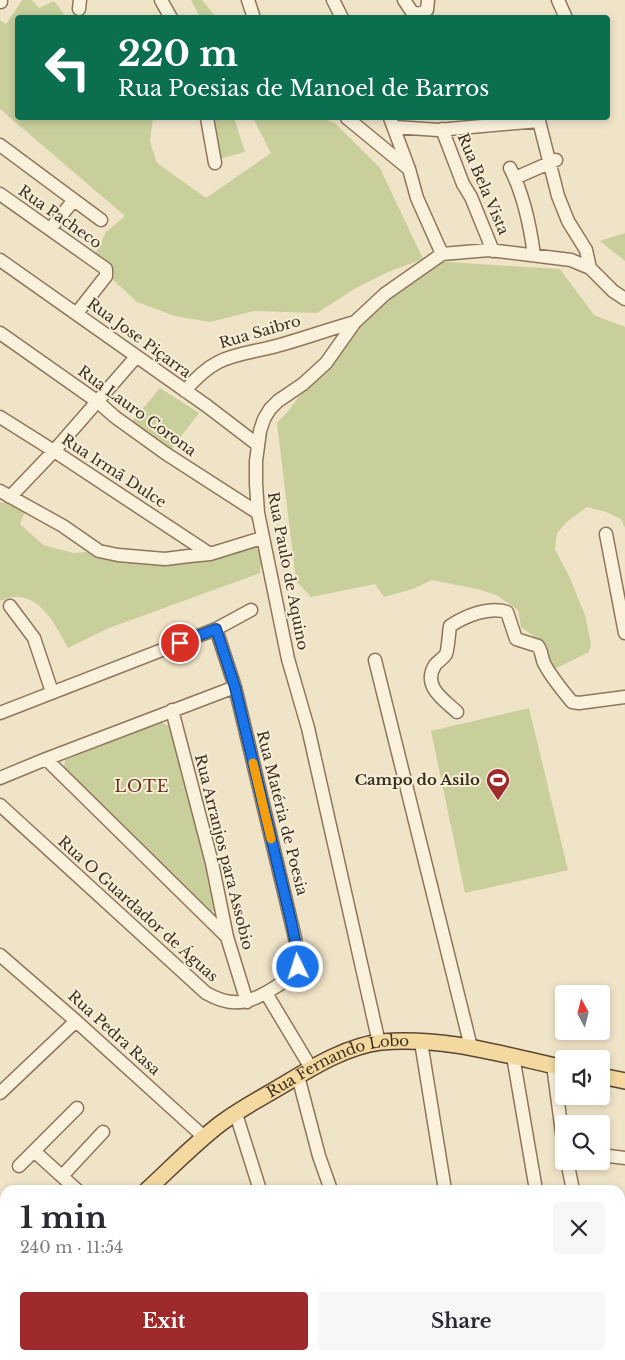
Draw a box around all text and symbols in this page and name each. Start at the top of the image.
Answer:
text: 220 m [118,32,238,75]
icon: left [35,35,100,100]
text: Rua Poesias de Manoel de Barros [118,75,489,102]
street label: Rua Bela Vista [453,130,514,238]
street label: Rua Pacheco [15,181,106,252]
street label: Rua Jose Piçarra [84,294,195,382]
street label: Rua Saibro [217,311,303,352]
street label: Rua Lauro Corona [74,361,201,460]
street label: Rua Irmã Dulce [58,430,170,512]
street label: Rua Paulo de Aquino [264,490,313,652]
pin [159,622,201,664]
icon: arrive [166,629,194,657]
street label: Rua Matéria de Poesia [253,728,312,898]
street label: Rua Arranjos para Assobio [191,752,258,952]
sports icon: Campo do Asilo [485,767,511,801]
place label: Campo do Asilo [355,770,480,789]
district label: LOTE [115,776,169,796]
street label: Rua O Guardador de Águas [54,832,222,986]
position arrow [271,940,323,992]
north arrow [555,985,610,1040]
map controls [555,985,610,1170]
street label: Rua Pedra Rasa [64,986,165,1080]
street label: Rua Fernando Lobo [263,1031,409,1101]
button: sound [555,1050,610,1105]
button: search [555,1115,610,1170]
text: 1 min [20,1199,107,1236]
button: close [553,1202,605,1254]
text: 240 m · 11:54 [20,1237,123,1257]
button: Exit [20,1292,308,1350]
button: Share [318,1292,605,1350]

